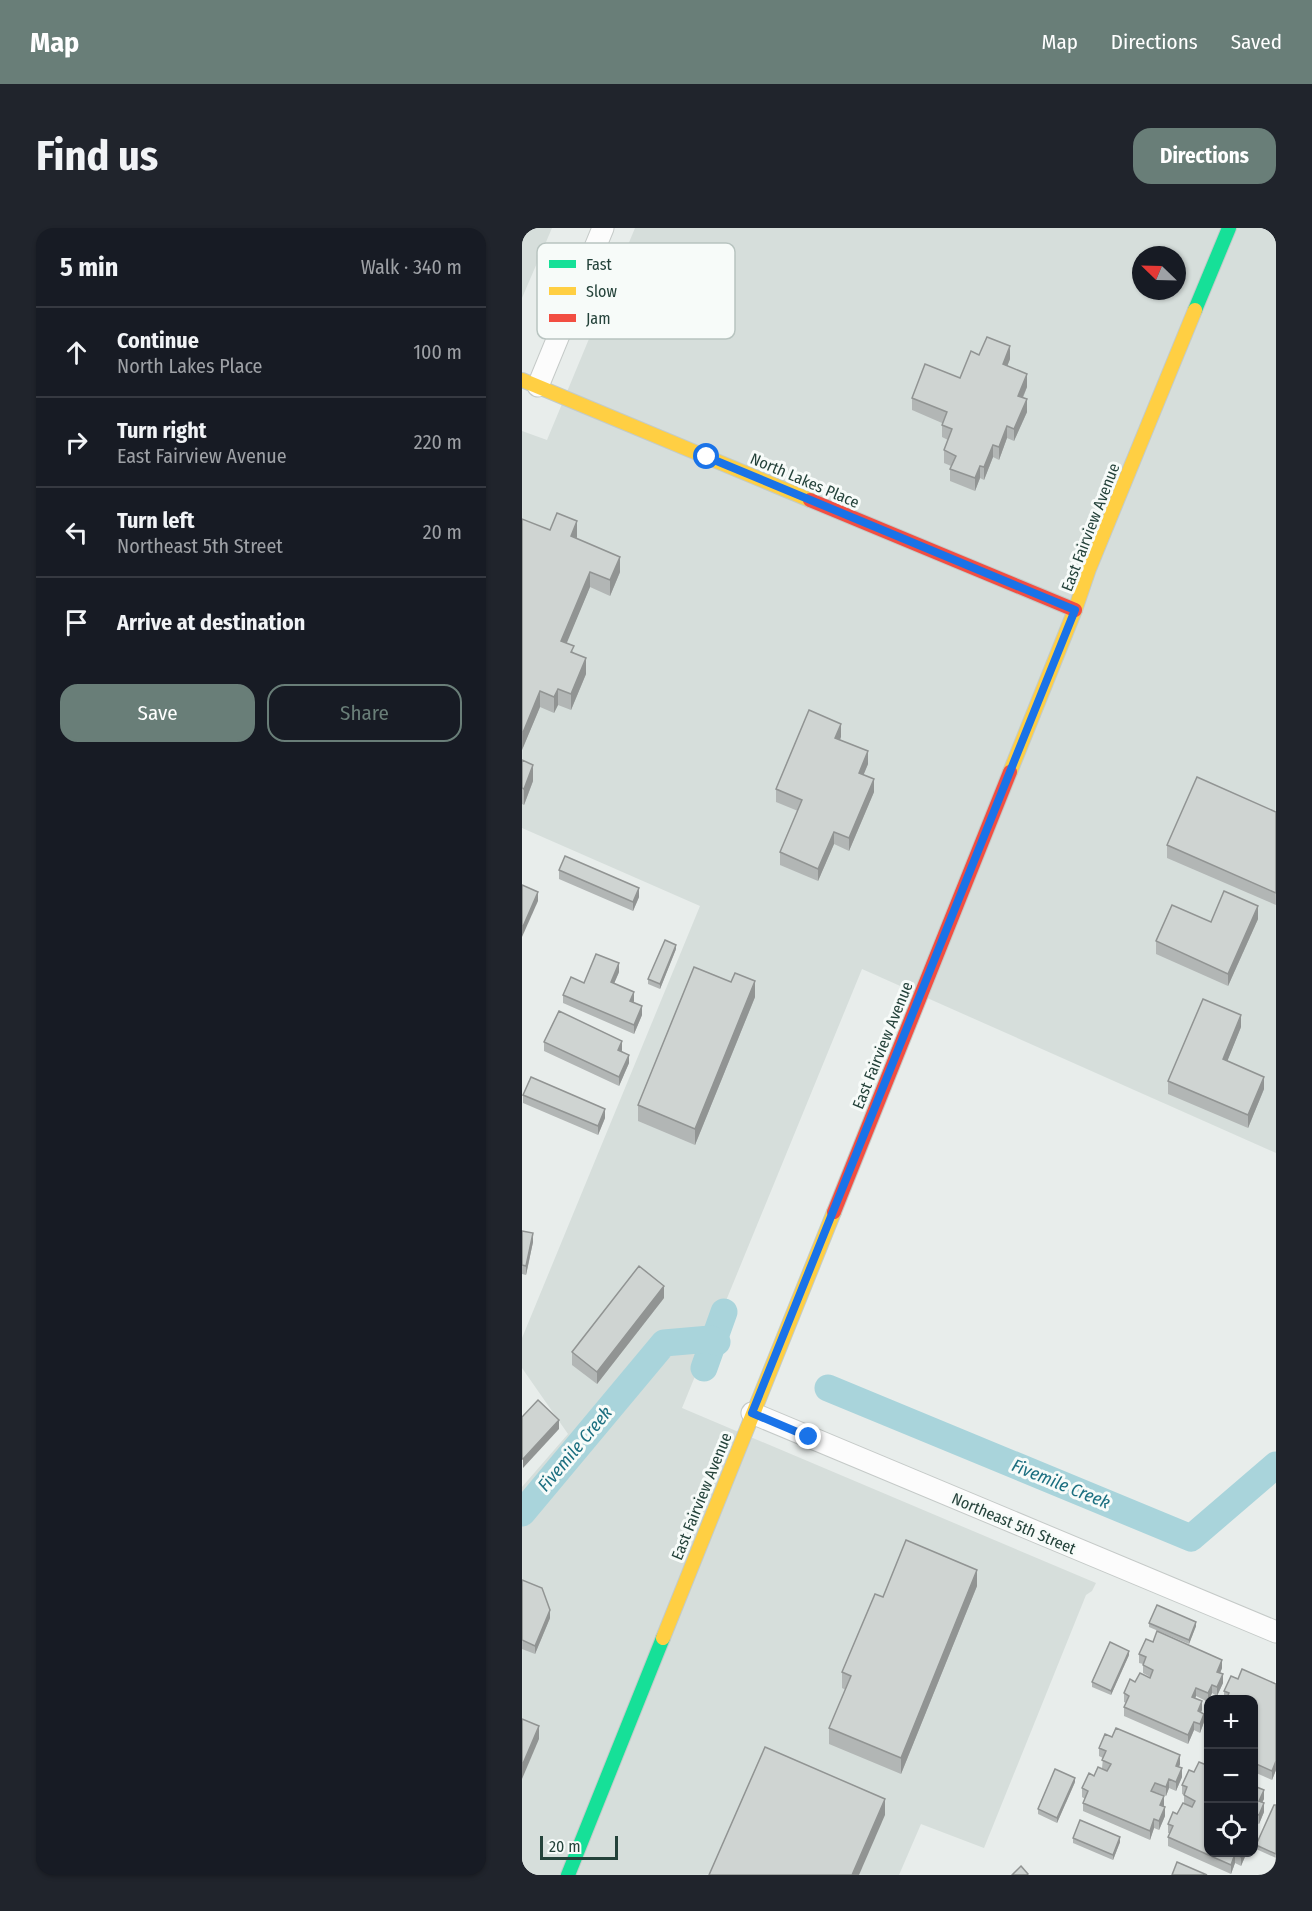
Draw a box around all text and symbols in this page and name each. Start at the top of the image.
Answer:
text: Map [30,26,79,59]
text: Map [1041,29,1078,55]
text: Directions [1111,29,1198,55]
text: Saved [1231,29,1282,55]
button: Directions [1133,128,1276,184]
text: Find us [36,131,158,181]
legend [537,243,735,339]
north arrow [1132,246,1186,300]
text: 5 min [60,252,118,283]
text: Walk · 340 m [361,255,462,279]
text: Fast [586,255,613,274]
text: Slow [586,282,617,301]
text: Jam [586,309,611,328]
text: Continue [117,327,199,354]
icon: ahead [60,336,93,369]
text: 100 m [413,340,462,364]
text: North Lakes Place [117,354,263,378]
text: Turn right [117,417,206,444]
icon: right [60,426,93,459]
text: 220 m [414,430,462,454]
route start [693,443,719,469]
text: East Fairview Avenue [117,444,287,468]
street label: North Lakes Place [748,449,862,512]
street label: East Fairview Avenue [1057,460,1124,594]
text: Turn left [117,507,195,534]
icon: left [60,516,93,549]
text: 20 m [423,520,462,544]
text: Northeast 5th Street [117,534,283,558]
icon: arrive [60,606,93,639]
text: Arrive at destination [117,609,305,636]
button: Save [60,684,255,742]
button: Share [267,684,462,742]
street label: East Fairview Avenue [848,979,917,1112]
water label: Fivemile Creek [533,1402,617,1496]
route end [795,1423,821,1449]
street label: East Fairview Avenue [667,1430,736,1563]
water label: Fivemile Creek [1009,1454,1114,1514]
street label: Northeast 5th Street [949,1489,1079,1558]
map controls [1204,1695,1258,1857]
button: + [1204,1695,1258,1749]
button: − [1204,1749,1258,1803]
button: locate [1204,1803,1258,1857]
scale bar [540,1833,618,1860]
text: 20 m [549,1837,580,1856]

